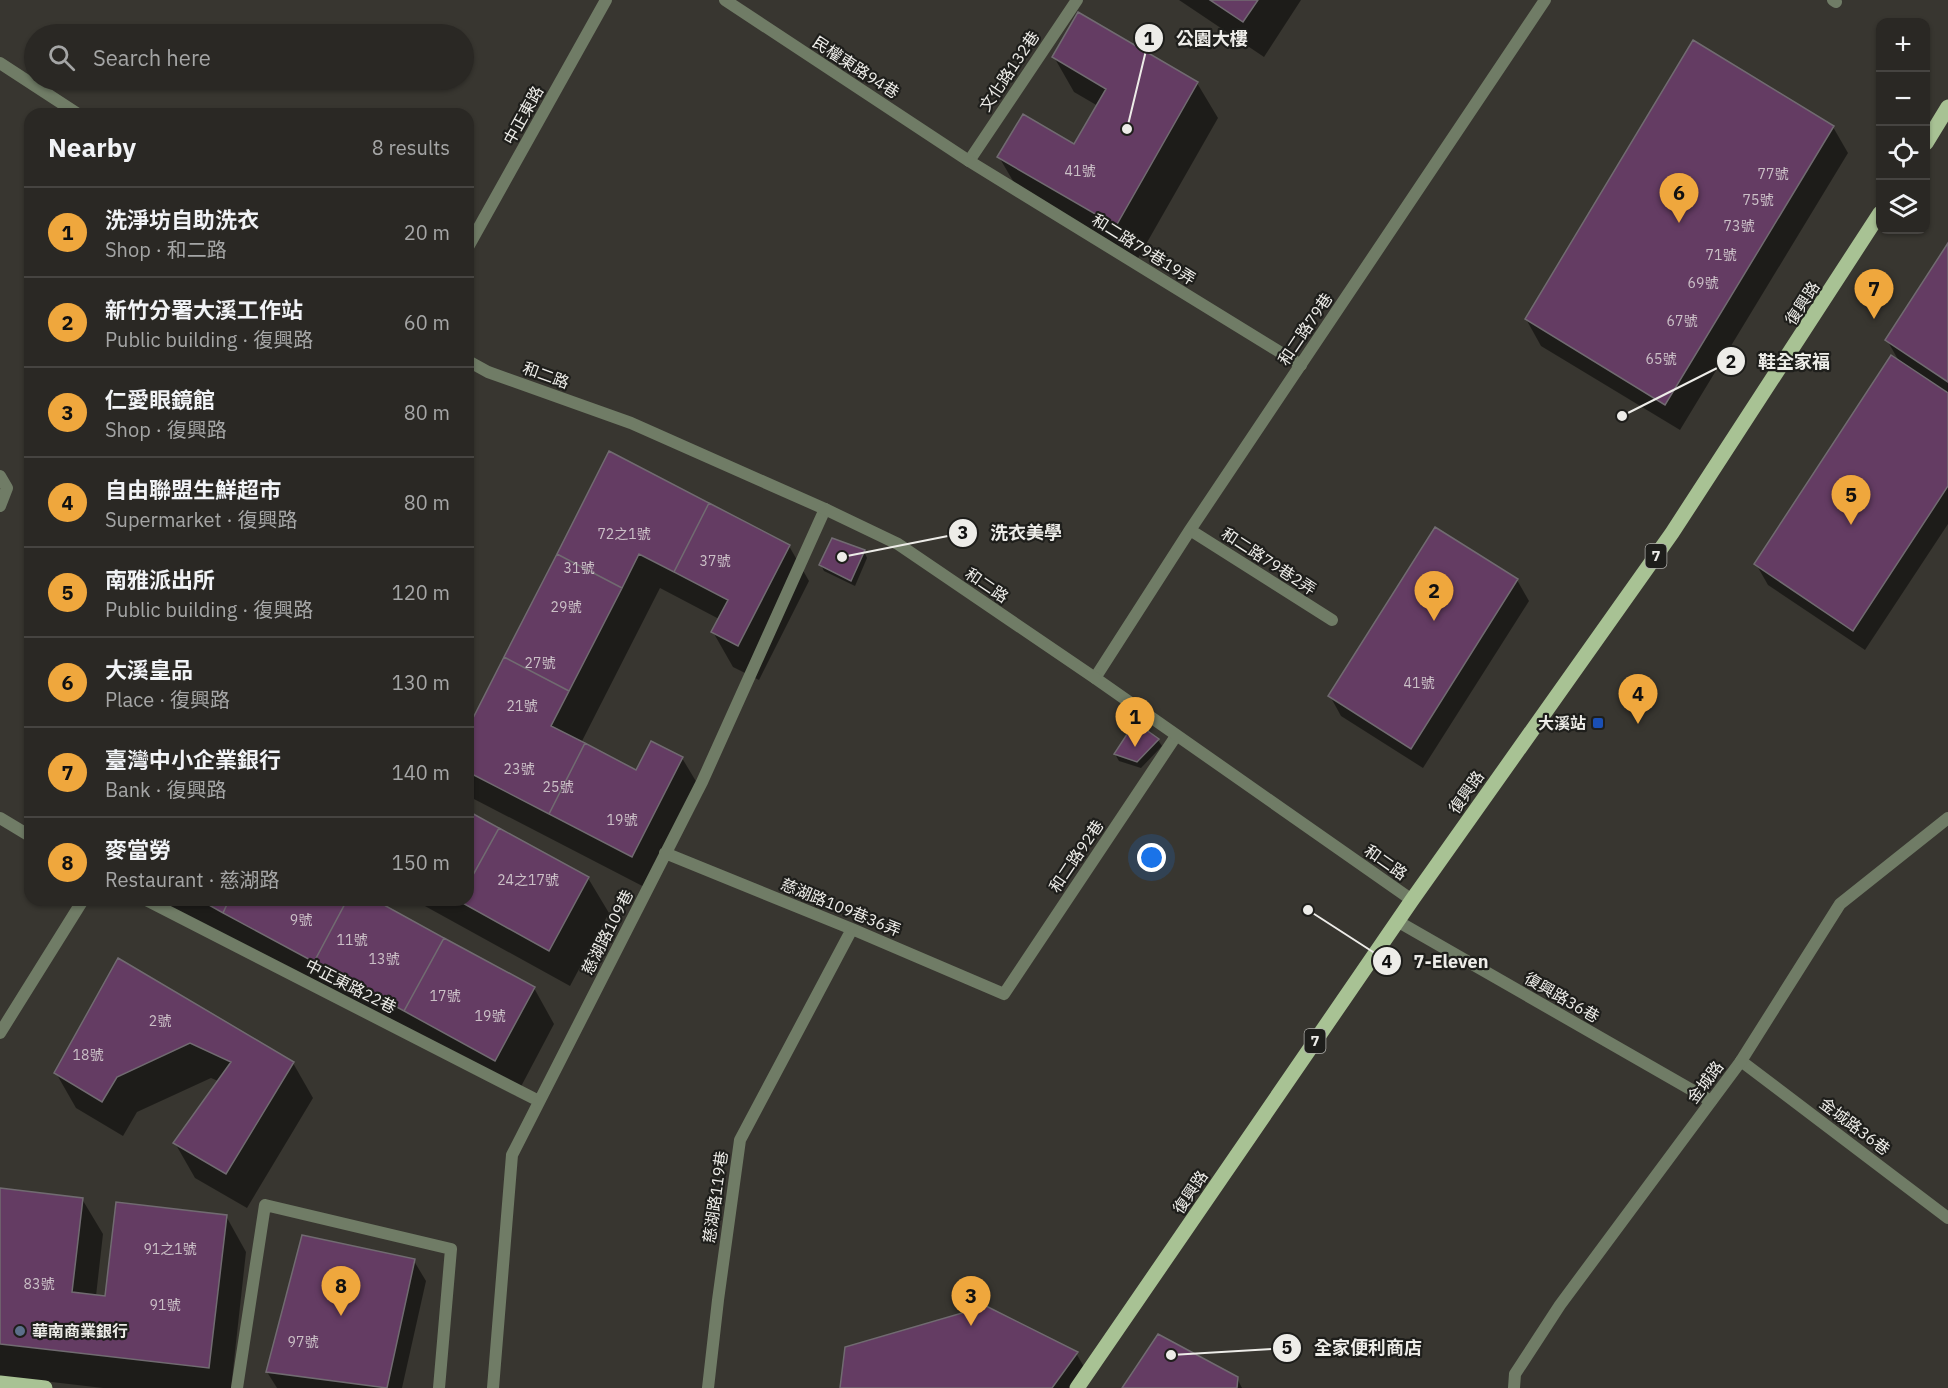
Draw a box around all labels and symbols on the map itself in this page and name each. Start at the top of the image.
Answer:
callout: 公園大樓 [1134,20,1260,56]
street label: 文化路132巷 [975,27,1043,115]
text: 1 [1144,27,1155,50]
text: 公園大樓 [1176,27,1248,50]
street label: 民權東路94巷 [809,32,903,102]
street label: 中正東路 [499,82,547,148]
house number: 41號 [1065,162,1095,180]
house number: 77號 [1758,165,1788,183]
pin: 6 [1660,174,1698,223]
house number: 75號 [1743,191,1773,209]
street label: 和二路79巷19弄 [1088,209,1200,289]
house number: 73號 [1724,217,1754,235]
house number: 71號 [1706,246,1736,264]
pin: 7 [1854,270,1894,319]
house number: 69號 [1688,274,1718,292]
street label: 復興路 [1781,277,1823,329]
street label: 和二路79巷 [1273,289,1337,369]
house number: 67號 [1667,312,1697,330]
callout: 鞋全家福 [1716,343,1842,379]
house number: 65號 [1646,350,1676,368]
text: 2 [1726,350,1736,373]
text: 鞋全家福 [1758,350,1830,373]
street label: 和二路 [520,357,572,393]
pin: 5 [1832,476,1870,525]
callout: 洗衣美學 [948,515,1074,551]
text: 3 [958,521,968,544]
text: 洗衣美學 [990,521,1062,544]
street label: 和二路79巷2弄 [1218,523,1320,599]
house number: 72之1號 [597,525,651,543]
road number: 7 [1646,544,1666,568]
house number: 37號 [700,552,730,570]
house number: 31號 [564,559,594,577]
street label: 和二路 [962,563,1012,607]
pin: 2 [1414,572,1454,621]
house number: 29號 [551,598,581,616]
house number: 27號 [525,654,555,672]
house number: 41號 [1404,674,1434,692]
pin: 4 [1618,674,1658,724]
house number: 21號 [507,697,537,715]
pin: 1 [1116,698,1154,747]
place label: 大溪站 [1538,713,1586,733]
marker: 大溪站 [1591,716,1605,730]
house number: 23號 [504,760,534,778]
street label: 復興路 [1444,767,1488,817]
house number: 25號 [543,778,573,796]
house number: 19號 [607,811,637,829]
street label: 和二路92巷 [1044,816,1108,896]
street label: 和二路 [1361,840,1411,884]
your location [1137,843,1166,872]
house number: 24之17號 [497,871,559,889]
street label: 慈湖路109巷36弄 [778,874,904,940]
street label: 慈湖路109巷 [577,886,637,978]
house number: 9號 [290,911,312,929]
house number: 11號 [337,931,367,949]
callout: 7-Eleven [1372,943,1501,979]
house number: 13號 [369,950,399,968]
text: 4 [1382,950,1393,973]
text: 7-Eleven [1414,950,1488,973]
street label: 中正東路22巷 [302,955,400,1017]
street label: 復興路36巷 [1521,968,1603,1026]
house number: 17號 [430,987,460,1005]
house number: 19號 [475,1007,505,1025]
house number: 2號 [149,1012,171,1030]
road number: 7 [1304,1029,1326,1053]
house number: 18號 [73,1046,103,1064]
street label: 金城路 [1683,1057,1727,1107]
street label: 金城路36巷 [1816,1093,1894,1159]
street label: 慈湖路119巷 [699,1150,731,1244]
street label: 復興路 [1168,1167,1212,1217]
house number: 91之1號 [143,1240,197,1258]
pin: 8 [322,1266,360,1316]
house number: 83號 [24,1275,54,1293]
pin: 3 [952,1276,990,1326]
house number: 91號 [150,1296,180,1314]
place label: 華南商業銀行 [32,1321,128,1341]
marker: 華南商業銀行 [13,1324,27,1338]
callout: 全家便利商店 [1272,1330,1434,1366]
house number: 97號 [288,1333,318,1351]
text: 5 [1282,1336,1293,1359]
text: 全家便利商店 [1314,1336,1422,1359]

